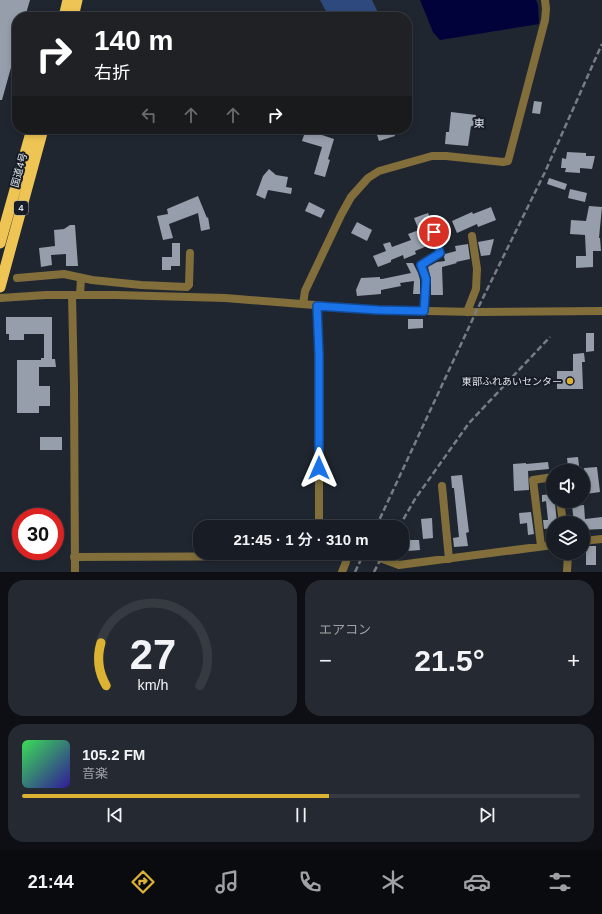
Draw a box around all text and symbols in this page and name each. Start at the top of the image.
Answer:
text: 140 m [94,25,173,56]
icon: right [28,28,80,80]
text: 右折 [94,63,130,83]
icon: left [138,104,160,126]
icon: ahead [180,104,202,126]
icon: ahead [222,104,244,126]
icon: right [264,104,286,126]
district label: 東 [474,117,485,129]
street label: 国道4号 [9,151,29,189]
road number: 4 [14,201,28,215]
pin [417,215,451,249]
icon: arrive [423,221,445,243]
place label: 東部ふれあいセンター [462,376,562,387]
marker: 東部ふれあいセンター [565,376,575,386]
position arrow [298,447,340,489]
map controls [546,464,590,560]
button: sound [546,464,590,508]
speed limit sign: 30 [12,508,64,560]
button: layers [546,516,590,560]
text: 21:45 · 1 分 · 310 m [233,531,369,548]
text: エアコン [319,622,371,637]
text: 27 [129,631,176,678]
text: 21.5° [414,644,485,677]
text: − [319,648,332,673]
text: + [567,648,580,673]
text: km/h [137,677,168,693]
text: 105.2 FM [82,746,145,763]
text: 音楽 [82,766,108,781]
icon: previous [104,804,126,826]
icon: pause [290,804,312,826]
icon: next [476,804,498,826]
icon: directions [129,868,157,896]
icon: music [213,868,241,896]
icon: phone [296,868,324,896]
icon: climate [379,868,407,896]
icon: car [463,868,491,896]
icon: filters [546,868,574,896]
text: 21:44 [28,872,74,892]

